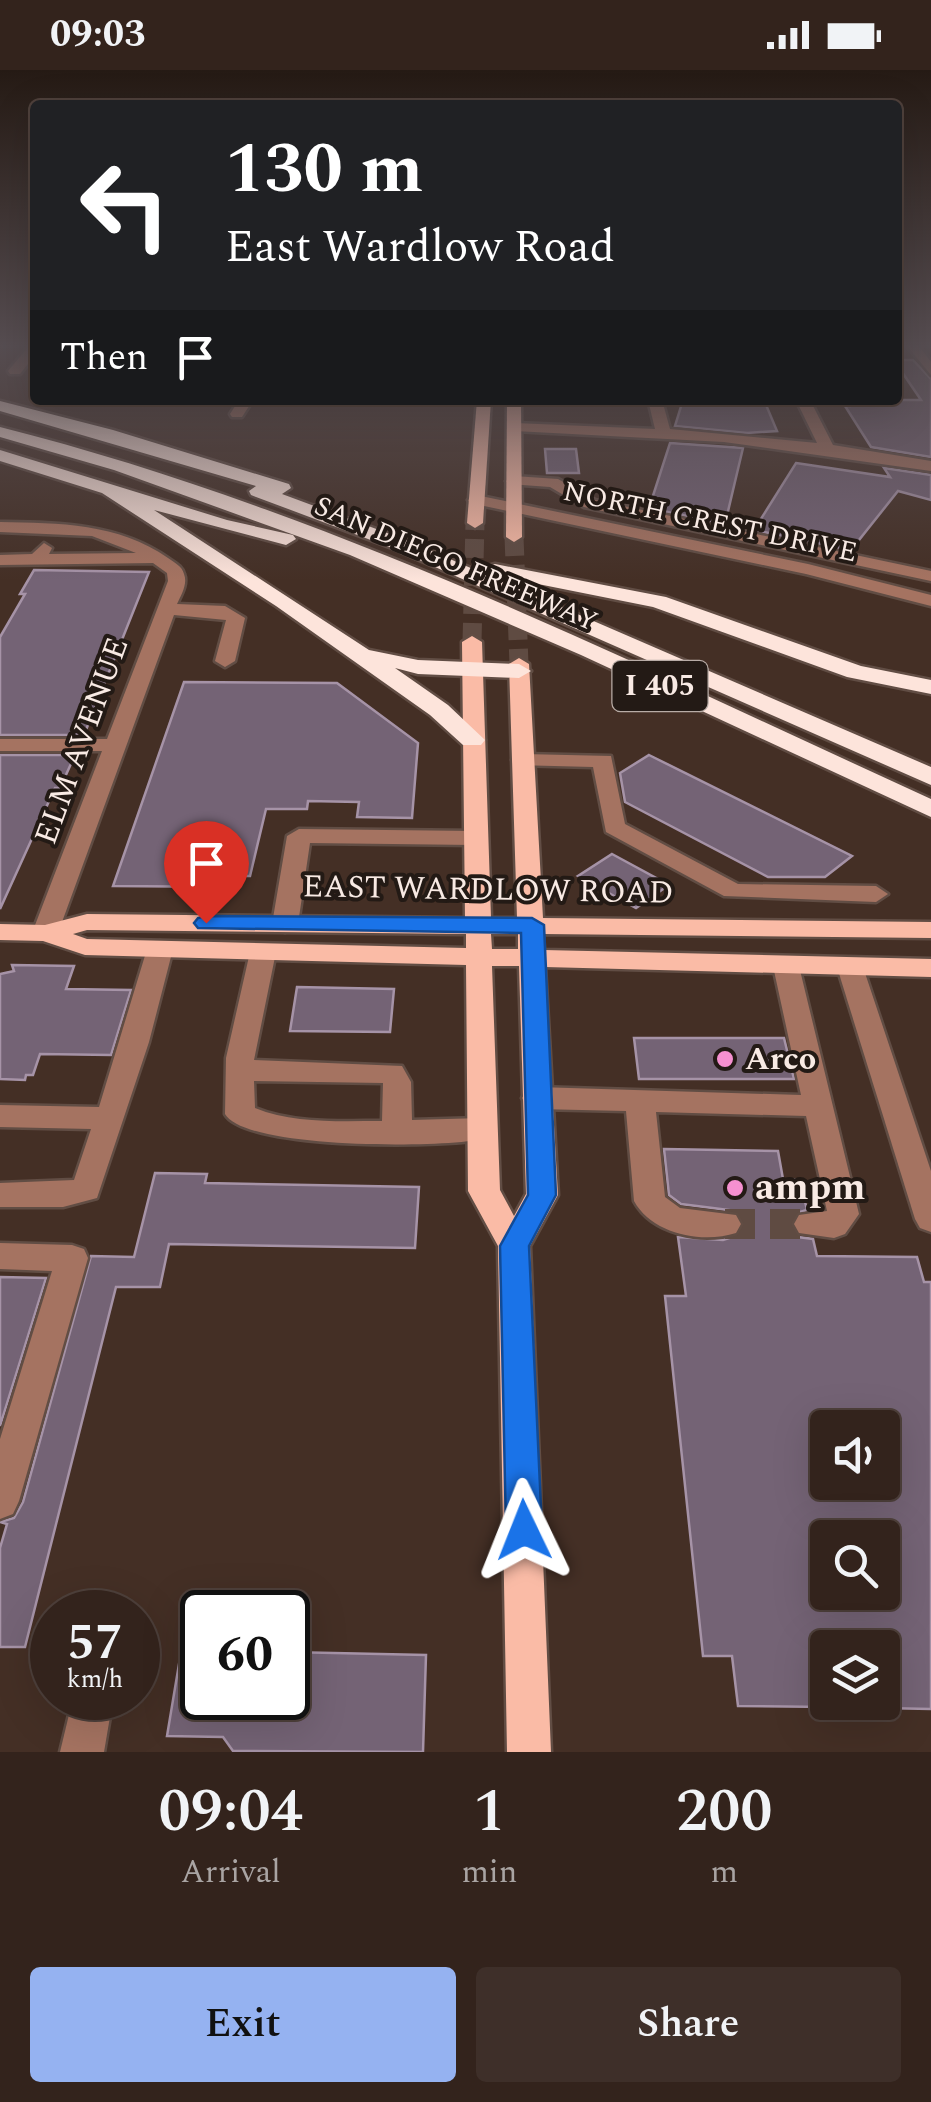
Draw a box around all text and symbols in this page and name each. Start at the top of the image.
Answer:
text: 09:03 [50,6,145,64]
text: 130 m [225,117,423,223]
icon: left [60,140,190,270]
text: East Wardlow Road [225,213,615,282]
text: Then [60,329,148,387]
icon: arrive [168,330,223,385]
street label: NORTH CREST DRIVE [559,470,861,574]
street label: SAN DIEGO FREEWAY [308,485,604,643]
street label: ELM AVENUE [22,630,142,852]
road number: I 405 [612,661,708,711]
pin [164,821,249,924]
icon: arrive [179,836,234,891]
street label: EAST WARDLOW ROAD [302,862,674,918]
place label: Arco [745,1035,816,1084]
marker: Arco [714,1048,736,1070]
place label: ampm [755,1159,865,1217]
marker: ampm [724,1177,746,1199]
map controls [810,1410,900,1720]
button: sound [810,1410,900,1500]
position arrow [472,1478,576,1582]
button: search [810,1520,900,1610]
speed limit sign: 60 [180,1590,310,1720]
text: 57 [67,1605,123,1681]
button: layers [810,1630,900,1720]
text: km/h [67,1661,123,1699]
text: 09:04 [159,1766,303,1858]
text: 1 [473,1766,506,1858]
text: 200 [676,1766,772,1858]
text: Arrival [181,1848,281,1897]
text: min [461,1848,517,1897]
text: m [710,1848,738,1897]
button: Exit [30,1967,456,2082]
button: Share [476,1967,901,2082]

